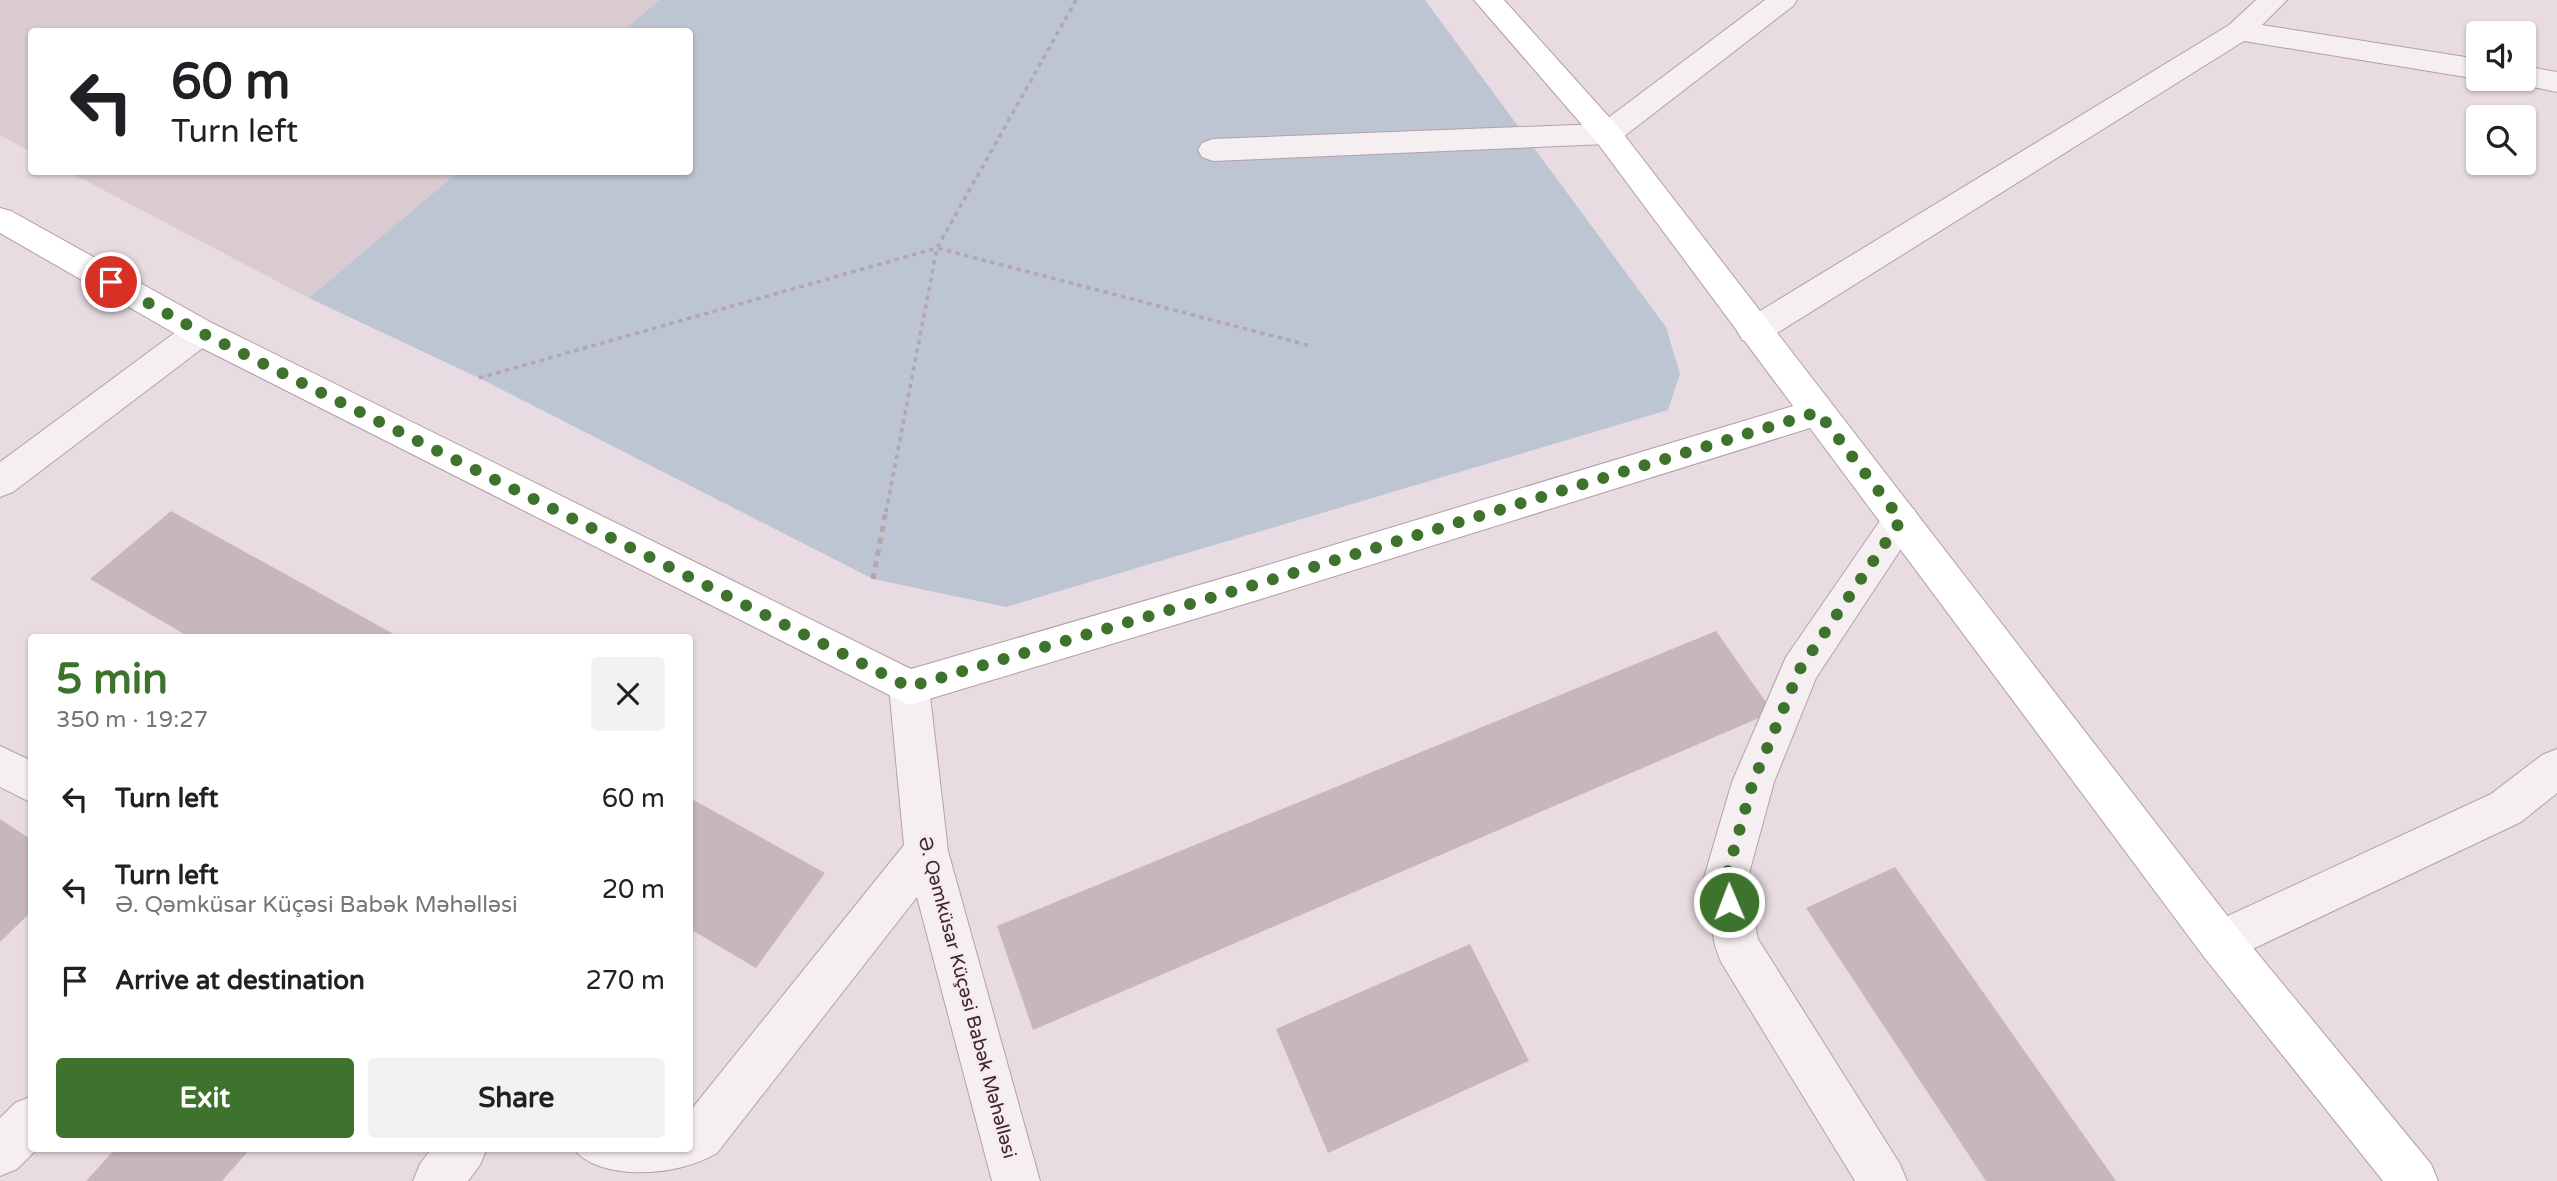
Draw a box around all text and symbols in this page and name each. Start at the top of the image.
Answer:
map controls [2466,21,2536,175]
button: sound [2466,21,2536,91]
text: 60 m [171,53,290,112]
icon: left [56,56,147,147]
button: search [2466,105,2536,175]
text: Turn left [171,113,298,151]
pin [81,252,141,312]
icon: arrive [92,263,130,301]
text: 5 min [56,654,168,705]
button: close [591,657,665,731]
text: 350 m · 19:27 [56,706,208,734]
icon: left [56,780,94,818]
text: Turn left [115,783,218,814]
text: 60 m [602,783,665,814]
street label: Ə. Qəmküsar Küçəsi Babək Məhəlləsi [913,834,1021,1161]
text: Turn left [115,860,218,891]
position arrow [1692,865,1766,939]
icon: left [56,871,94,909]
text: 20 m [602,874,665,905]
text: Ə. Qəmküsar Küçəsi Babək Məhəlləsi [115,891,518,919]
icon: arrive [56,962,94,1000]
text: Arrive at destination [115,965,365,996]
text: 270 m [585,965,665,996]
button: Exit [56,1058,354,1138]
button: Share [368,1058,665,1138]

